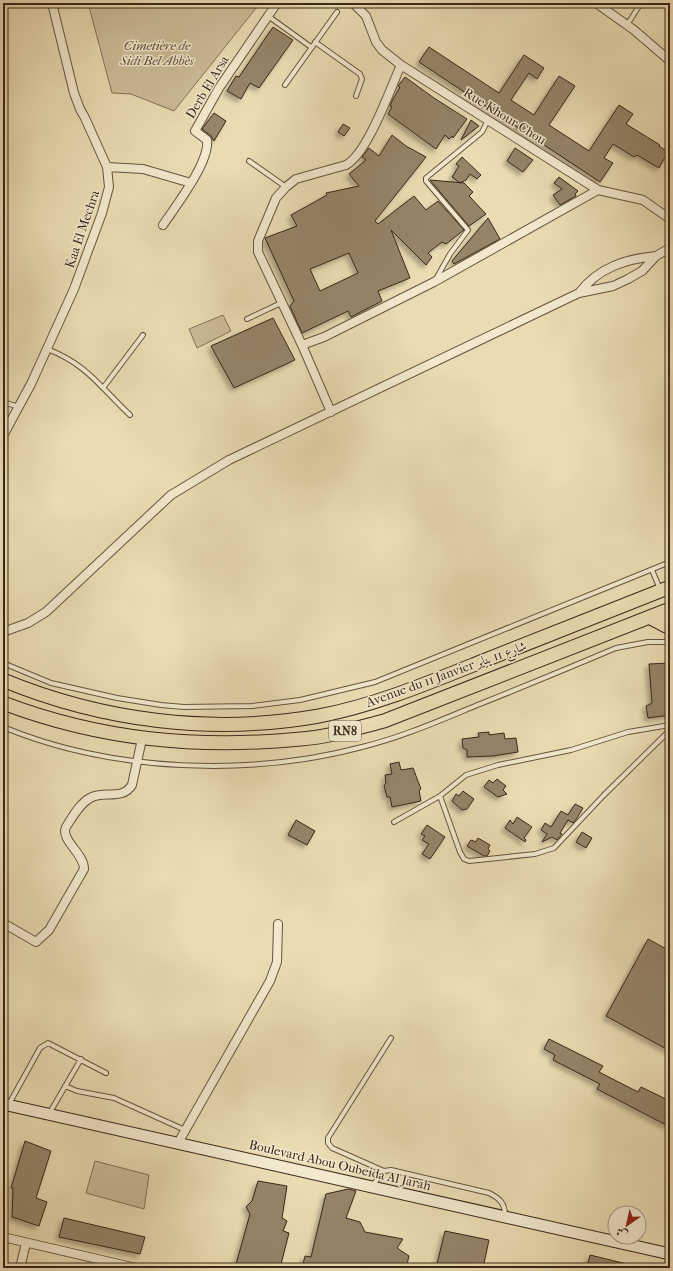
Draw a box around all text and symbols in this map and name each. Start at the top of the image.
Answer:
park label: Cimetière de Sidi Bel Abbès [119,38,195,68]
street label: Derb El Arsa [182,52,232,121]
street label: Rue Khour Chou [461,85,550,148]
street label: Kaa El Mechra [62,187,103,270]
street label: Avenue du 11 Janvier شارع 11 يناير [363,638,530,714]
road number: RN8 [329,721,361,741]
street label: Boulevard Abou Oubeida Al Jarah [248,1137,433,1193]
north arrow [607,1205,647,1245]
text: ش [613,1224,630,1241]

